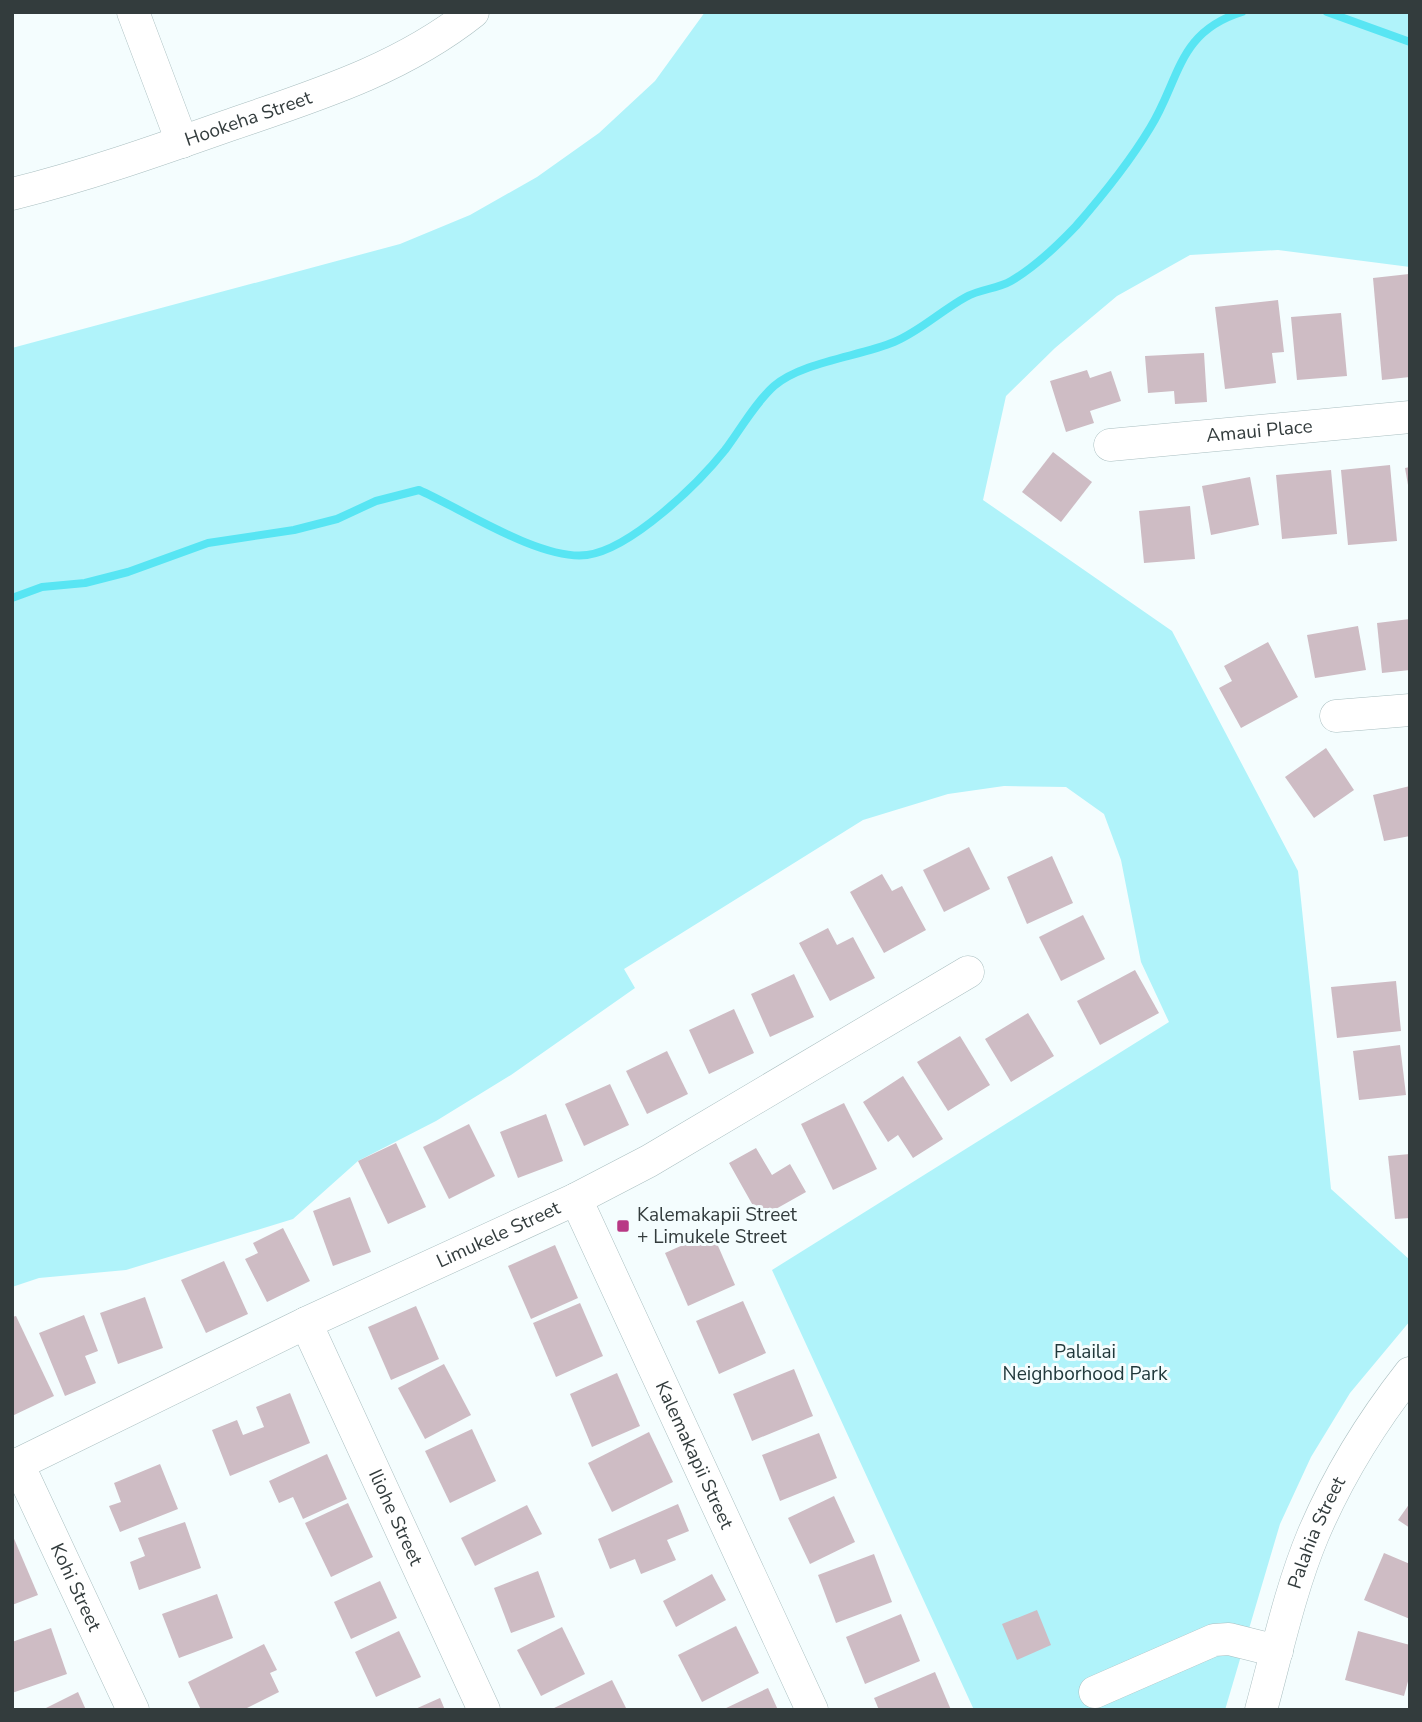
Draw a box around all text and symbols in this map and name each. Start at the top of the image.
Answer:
street label: Hookeha Street [181,85,316,153]
street label: Amaui Place [1205,413,1314,449]
street label: Limukele Street [432,1195,565,1274]
place label: Kalemakapii Street + Limukele Street [637,1202,797,1250]
marker: Kalemakapii Street + Limukele Street [615,1218,631,1234]
park label: Palailai Neighborhood Park [1003,1339,1168,1387]
street label: Kalemakapii Street [649,1377,740,1533]
street label: Iliohe Street [362,1465,429,1570]
street label: Palahia Street [1282,1472,1352,1592]
street label: Kohi Street [44,1539,107,1636]

